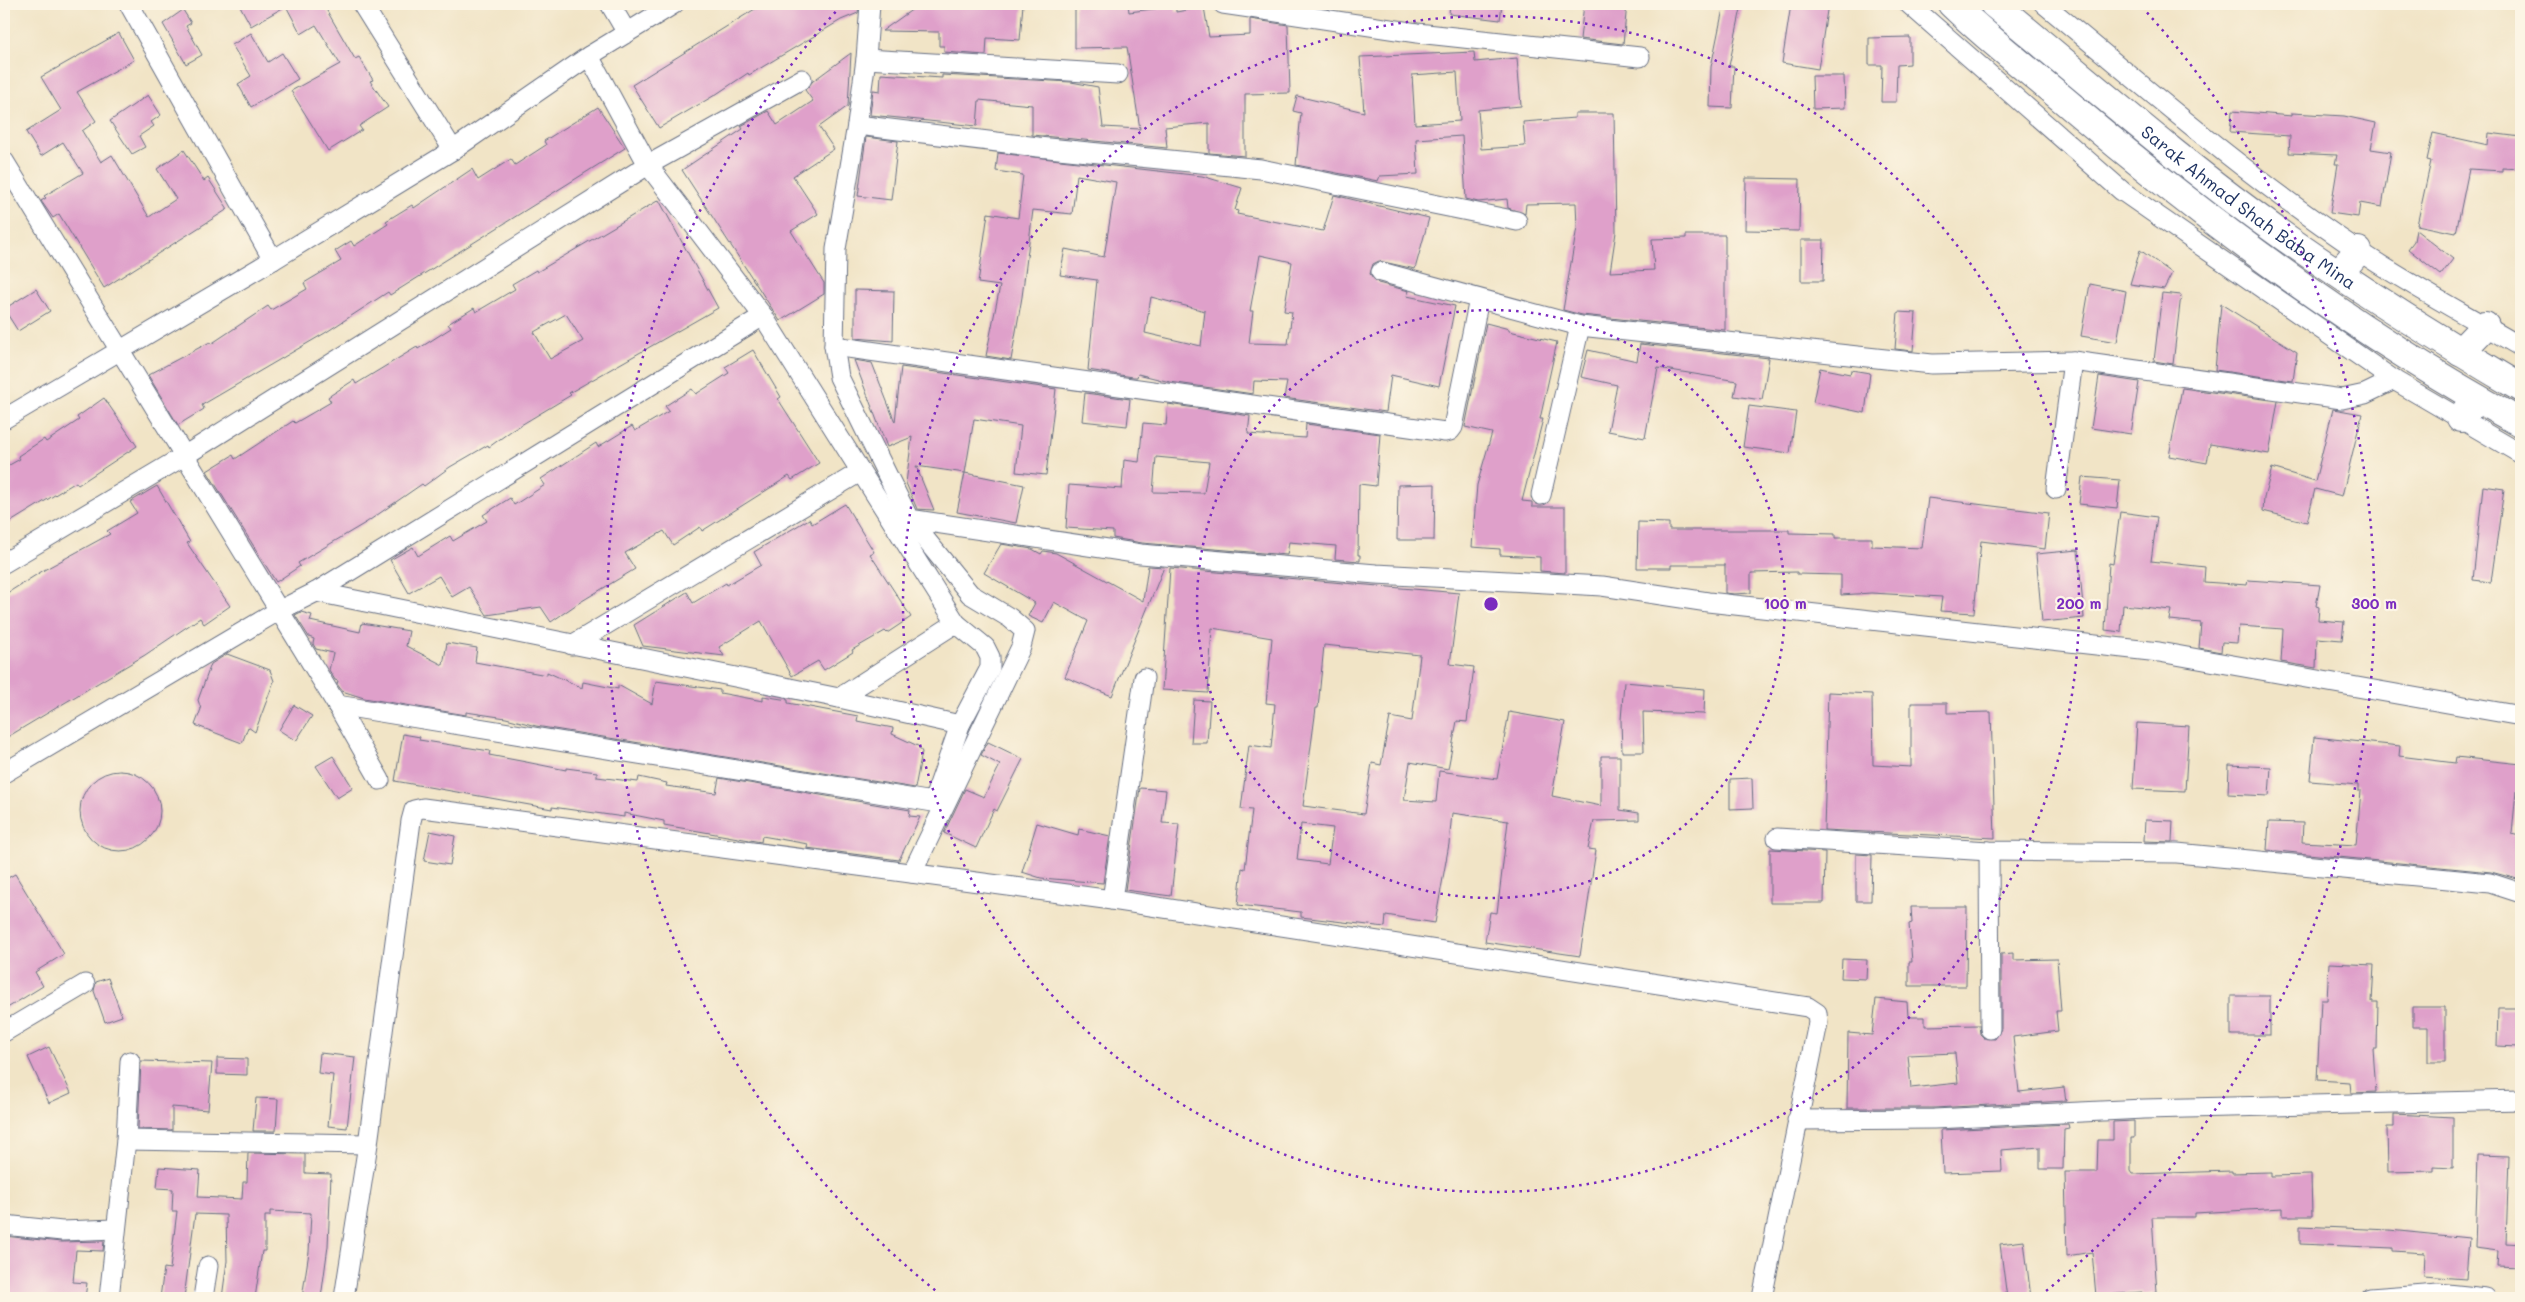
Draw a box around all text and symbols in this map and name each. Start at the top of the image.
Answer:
street label: Sarak Ahmad Shah Baba Mina [2136,119,2361,294]
text: 100 m [1763,593,1807,613]
text: 200 m [2057,593,2102,613]
text: 300 m [2351,593,2397,613]
centre of rings [1482,595,1500,613]

